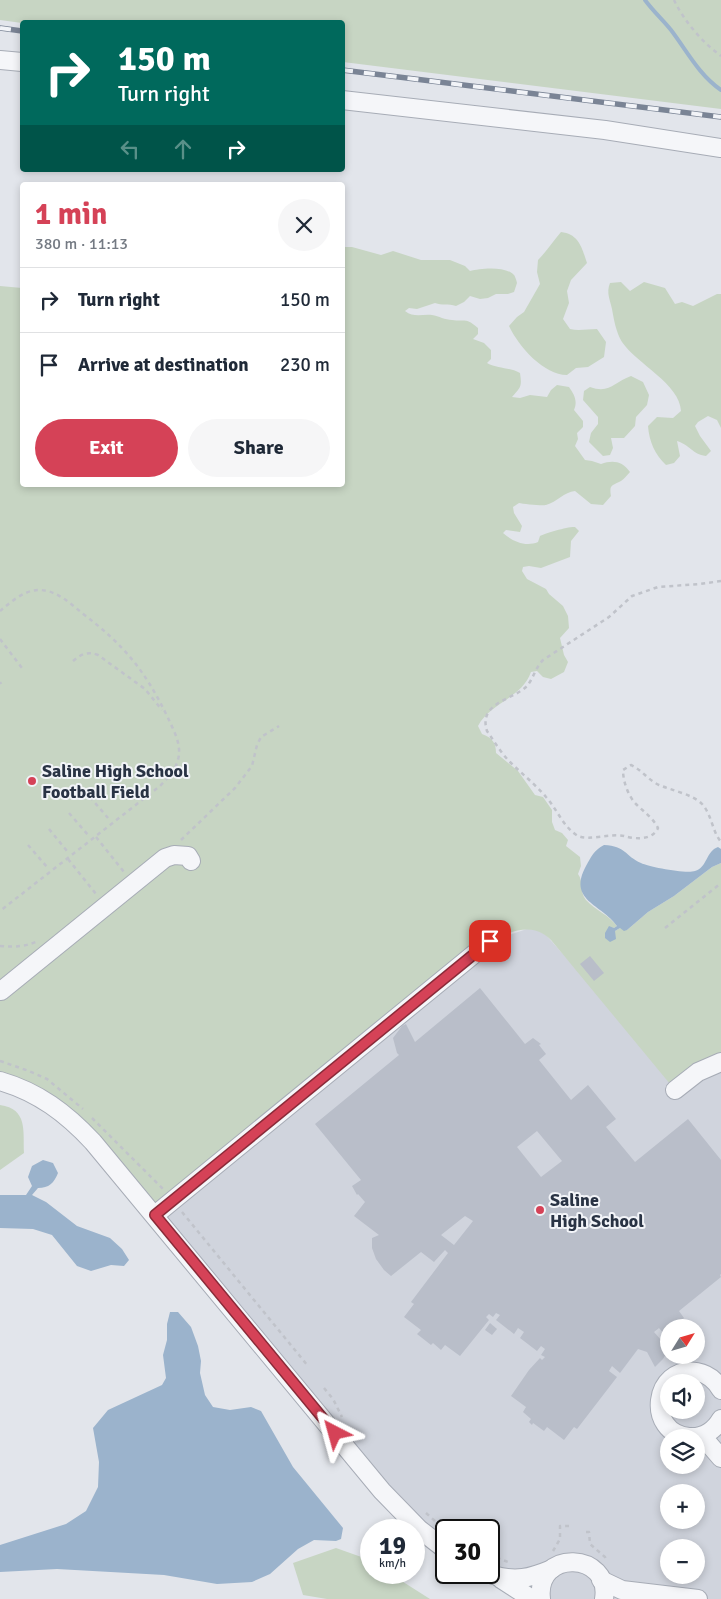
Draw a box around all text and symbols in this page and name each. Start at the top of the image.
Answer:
text: 150 m [118,37,211,80]
icon: right [35,40,100,105]
text: Turn right [118,80,210,107]
icon: left [116,135,144,163]
icon: ahead [169,135,197,163]
icon: right [222,135,250,163]
text: 1 min [35,196,107,233]
button: close [278,199,330,251]
text: 380 m · 11:13 [35,234,128,254]
icon: right [35,286,63,314]
text: Turn right [78,288,160,312]
text: 150 m [280,288,330,312]
icon: arrive [35,351,63,379]
text: Arrive at destination [78,353,249,377]
text: 230 m [280,353,330,377]
button: Exit [35,419,178,477]
button: Share [188,419,330,477]
place label: Saline High School Football Field [42,760,189,803]
marker: Saline High School Football Field [26,775,38,787]
pin [469,920,511,962]
icon: arrive [476,927,504,955]
place label: Saline High School [550,1189,644,1232]
marker: Saline High School [534,1204,546,1216]
north arrow [660,1319,705,1364]
map controls [660,1319,705,1584]
button: sound [660,1374,705,1419]
position arrow [308,1406,360,1458]
button: layers [660,1429,705,1474]
button: + [660,1484,705,1529]
speed limit sign: 30 [435,1519,500,1584]
text: 19 [379,1530,406,1561]
button: − [660,1539,705,1584]
text: km/h [379,1556,406,1571]

